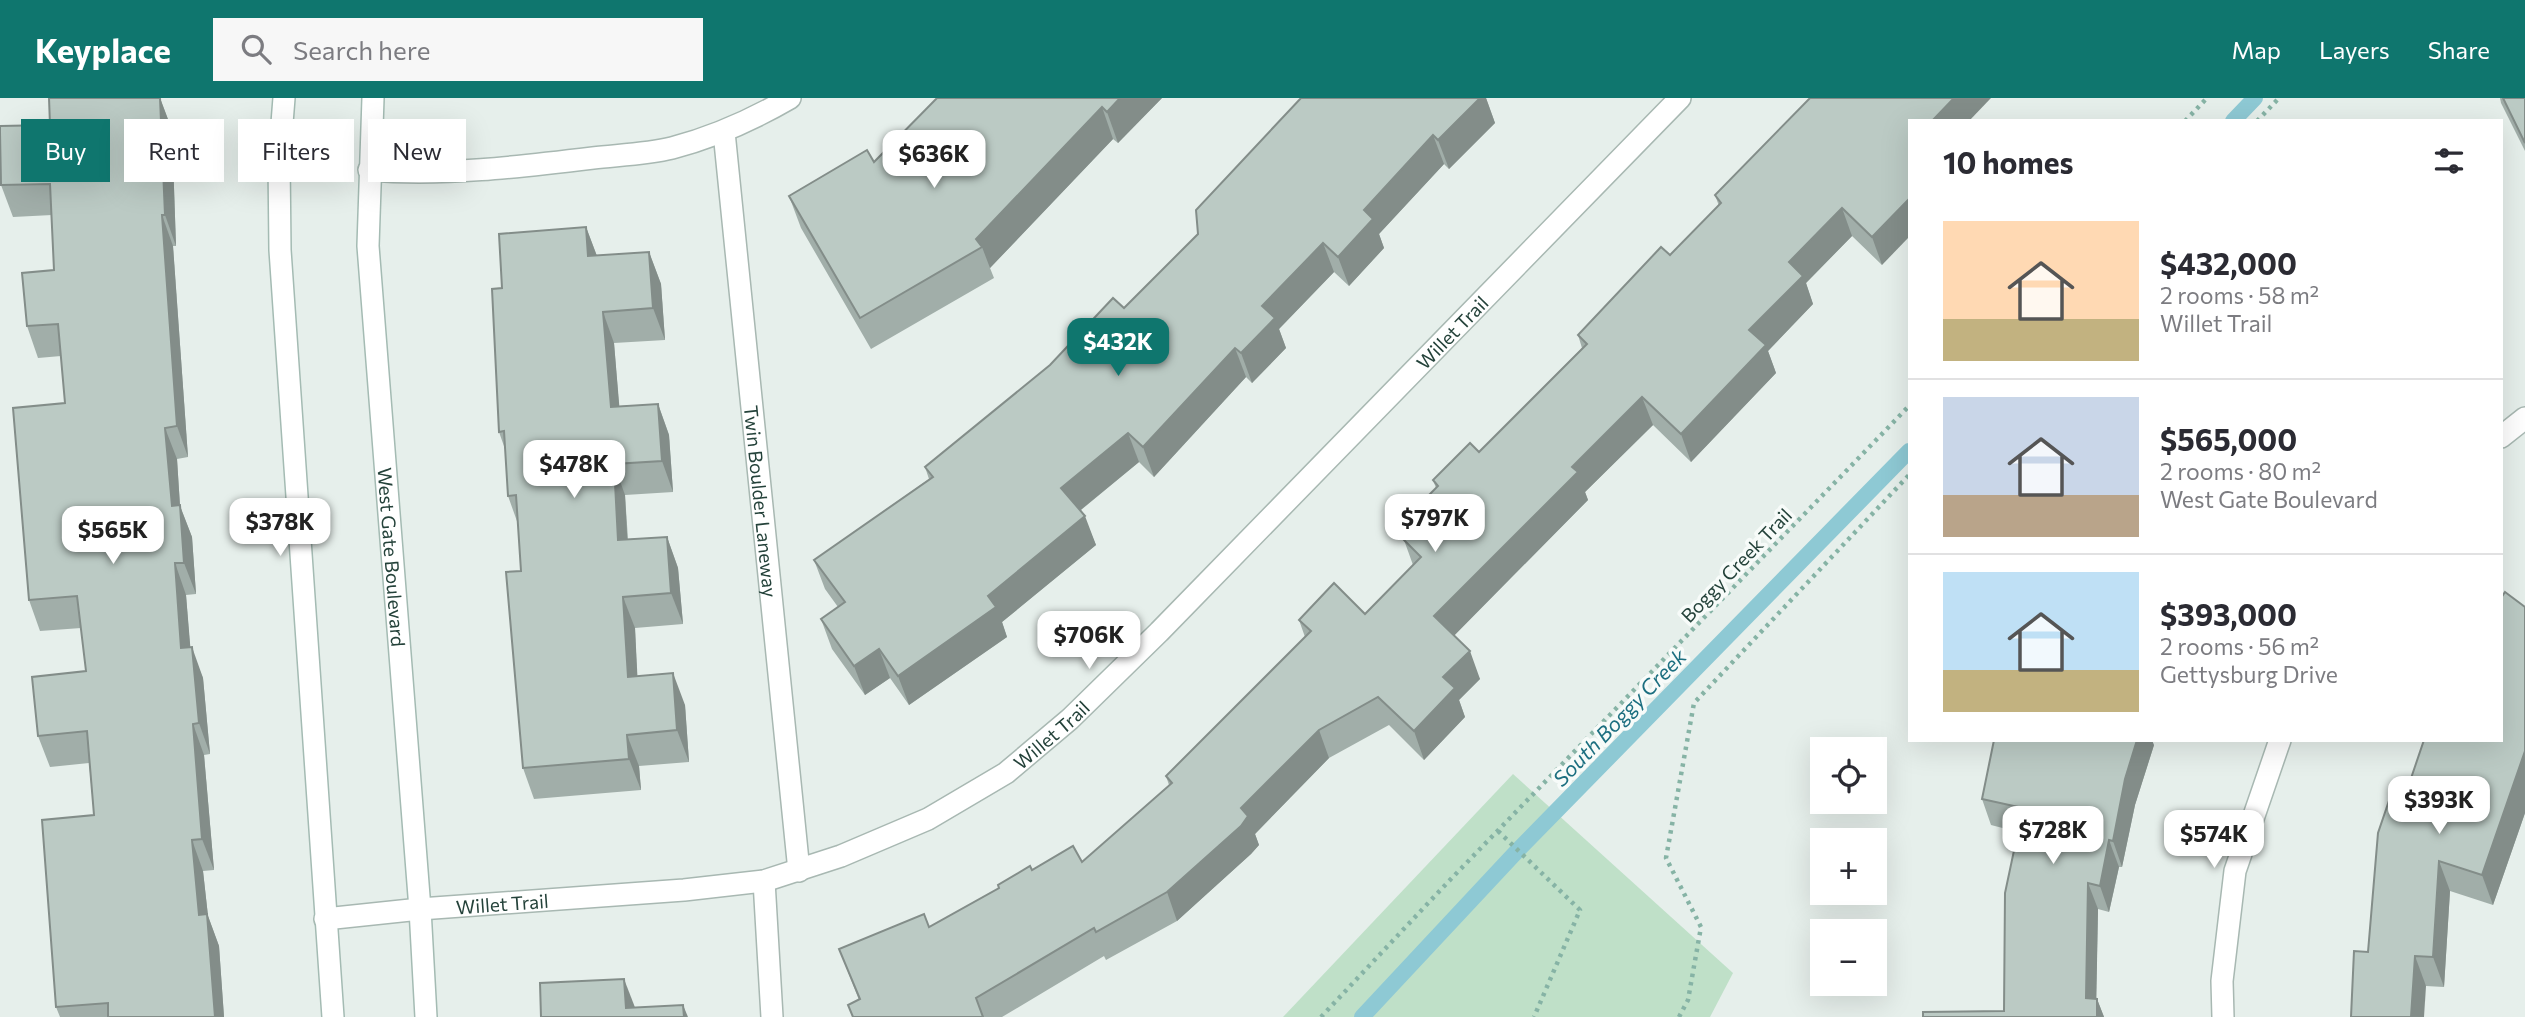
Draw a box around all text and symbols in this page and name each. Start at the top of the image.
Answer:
search box [213,18,703,81]
text: Keyplace [35,29,171,70]
icon: search [237,30,275,68]
text: Search here [293,34,430,65]
text: Map [2232,35,2281,64]
text: Layers [2319,35,2390,64]
text: Share [2428,35,2490,64]
chip: Buy [21,119,110,182]
chip: Rent [124,119,224,182]
chip: Filters [238,119,354,182]
chip: New [368,119,466,182]
pin: $636K [885,130,983,190]
text: $636K [899,139,969,167]
icon: filters [2430,142,2468,180]
text: 10 homes [1943,143,2073,180]
text: $432,000 [2160,244,2297,281]
icon: home [1999,249,2083,333]
text: 2 rooms · 58 m² [2160,281,2319,309]
street label: Willet Trail [1411,291,1492,373]
text: Willet Trail [2160,309,2272,337]
pin: $432K [1069,318,1167,378]
text: $432K [1083,327,1153,355]
street label: Twin Boulder Laneway [740,404,783,598]
text: $565,000 [2160,420,2297,457]
icon: home [1999,425,2083,509]
pin: $478K [525,440,623,500]
text: $478K [539,449,609,477]
text: 2 rooms · 80 m² [2160,457,2321,485]
street label: West Gate Boulevard [374,466,411,648]
text: West Gate Boulevard [2160,485,2378,513]
pin: $797K [1386,494,1484,554]
pin: $378K [231,498,329,558]
text: $797K [1401,503,1469,531]
street label: Boggy Creek Trail [1676,503,1796,627]
pin: $565K [64,506,162,566]
text: $378K [245,507,315,535]
text: $565K [78,515,148,543]
text: $393,000 [2160,595,2297,632]
icon: home [1999,600,2083,684]
pin: $706K [1040,612,1138,671]
text: $706K [1053,620,1125,648]
text: 2 rooms · 56 m² [2160,632,2319,660]
water label: South Boggy Creek [1547,643,1691,791]
text: Gettysburg Drive [2160,660,2338,688]
street label: Willet Trail [1008,695,1094,774]
map controls [1810,737,1887,996]
button: locate [1810,737,1887,814]
pin: $393K [2390,776,2488,836]
text: $393K [2404,785,2474,813]
pin: $728K [2004,806,2102,866]
pin: $574K [2165,810,2263,870]
text: $728K [2018,815,2088,843]
text: $574K [2180,819,2248,847]
button: + [1810,828,1887,905]
street label: Willet Trail [455,888,549,918]
button: − [1810,919,1887,996]

